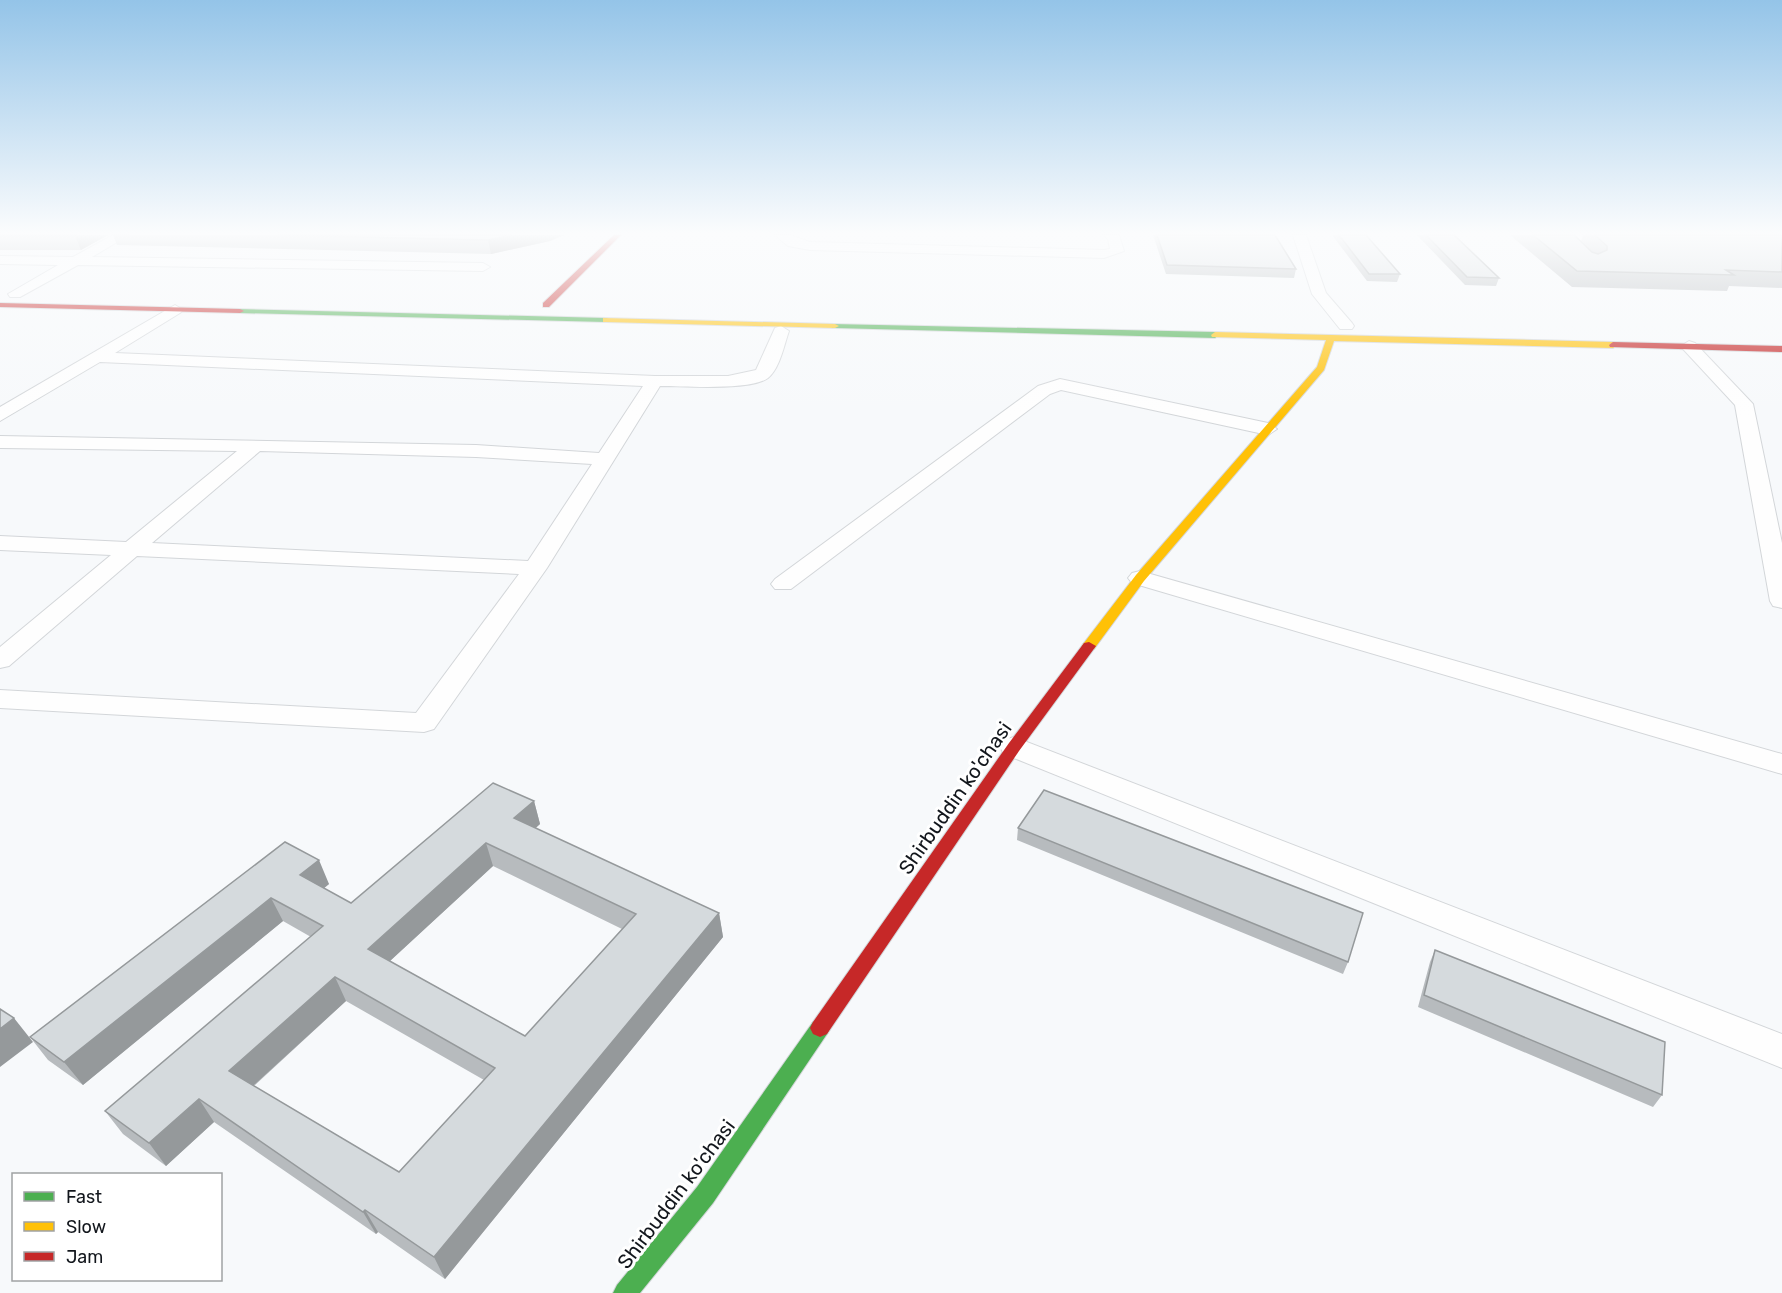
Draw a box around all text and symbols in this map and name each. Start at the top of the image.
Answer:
street label: Shirbuddin ko'chasi [893,717,1017,879]
street label: Shirbuddin ko'chasi [612,1115,740,1273]
legend [12,1173,222,1281]
text: Fast [66,1186,102,1208]
text: Slow [66,1216,106,1238]
text: Jam [66,1246,103,1268]

